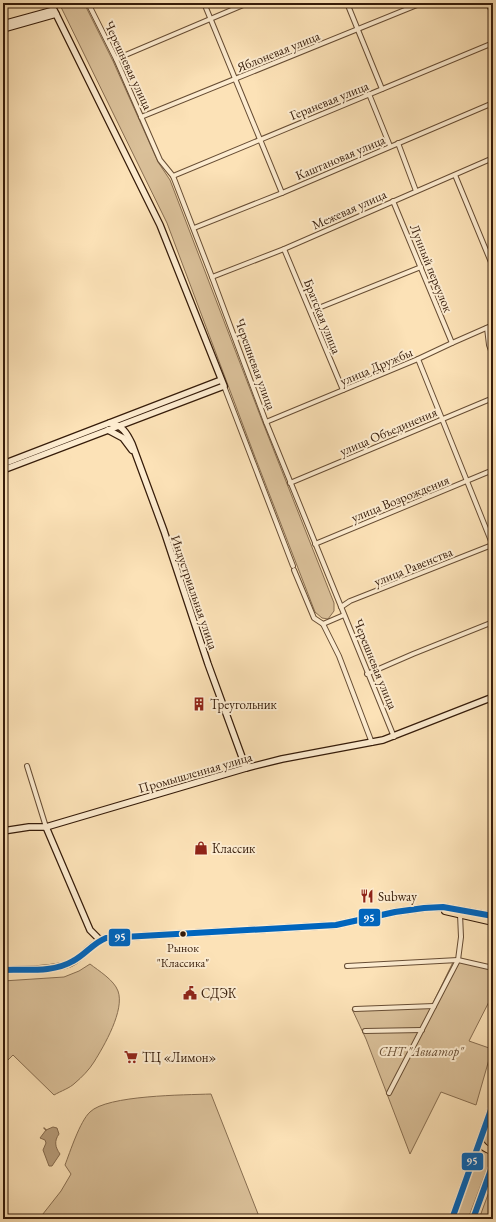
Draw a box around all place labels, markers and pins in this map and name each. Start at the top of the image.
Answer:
building icon: Треугольник [191,696,207,712]
place label: Треугольник [210,696,278,713]
shop icon: Классик [193,840,209,856]
place label: Классик [212,840,256,857]
restaurant icon: Subway [359,888,375,904]
place label: Subway [378,888,417,905]
marker: Рынок "Классика" [178,929,188,939]
place label: Рынок "Классика" [157,940,209,971]
public building icon: СДЭК [182,985,198,1001]
place label: СДЭК [201,985,237,1002]
supermarket icon: ТЦ «Лимон» [123,1049,139,1065]
place label: ТЦ «Лимон» [142,1049,216,1066]

